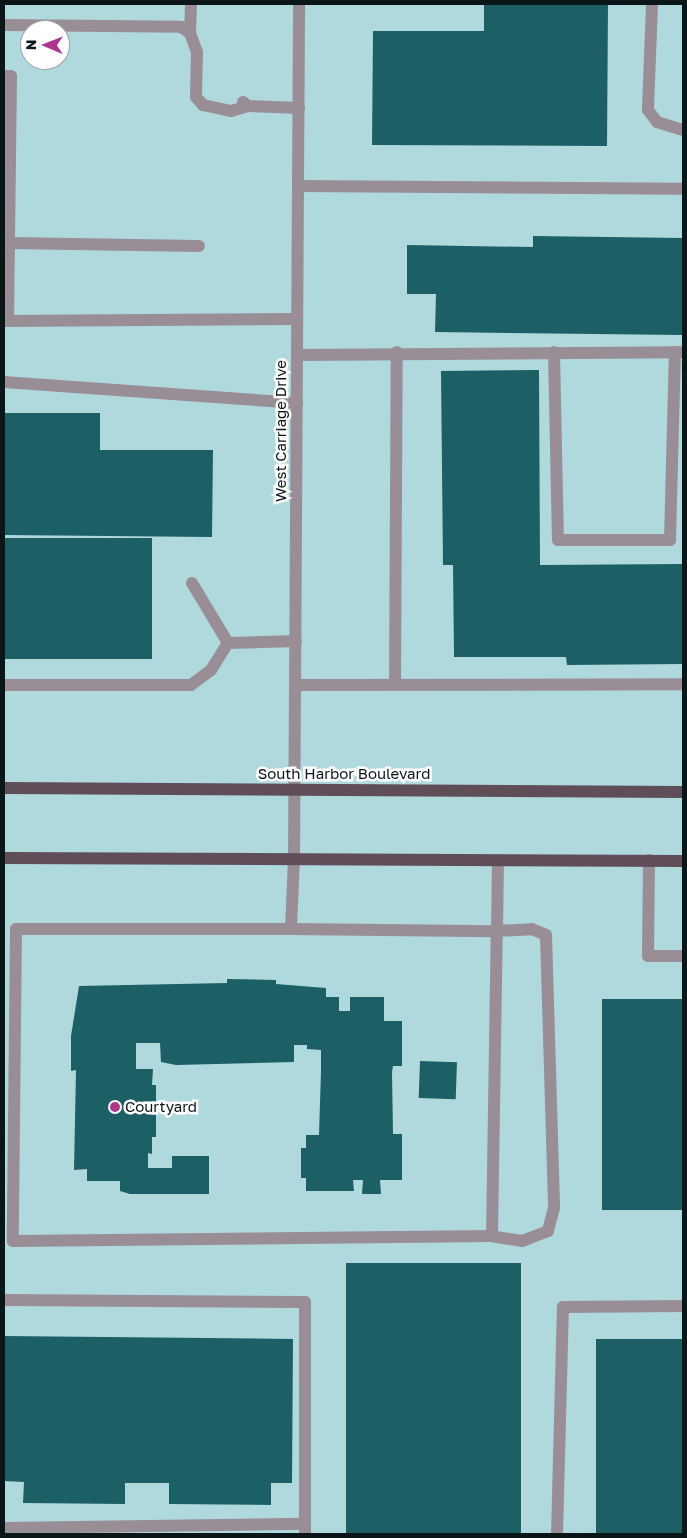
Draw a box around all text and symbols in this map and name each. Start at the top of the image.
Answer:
north arrow [20,20,70,70]
text: N [22,39,39,50]
street label: West Carriage Drive [272,360,290,502]
street label: South Harbor Boulevard [258,765,430,783]
place label: Courtyard [125,1098,197,1116]
marker: Courtyard [109,1101,121,1113]

